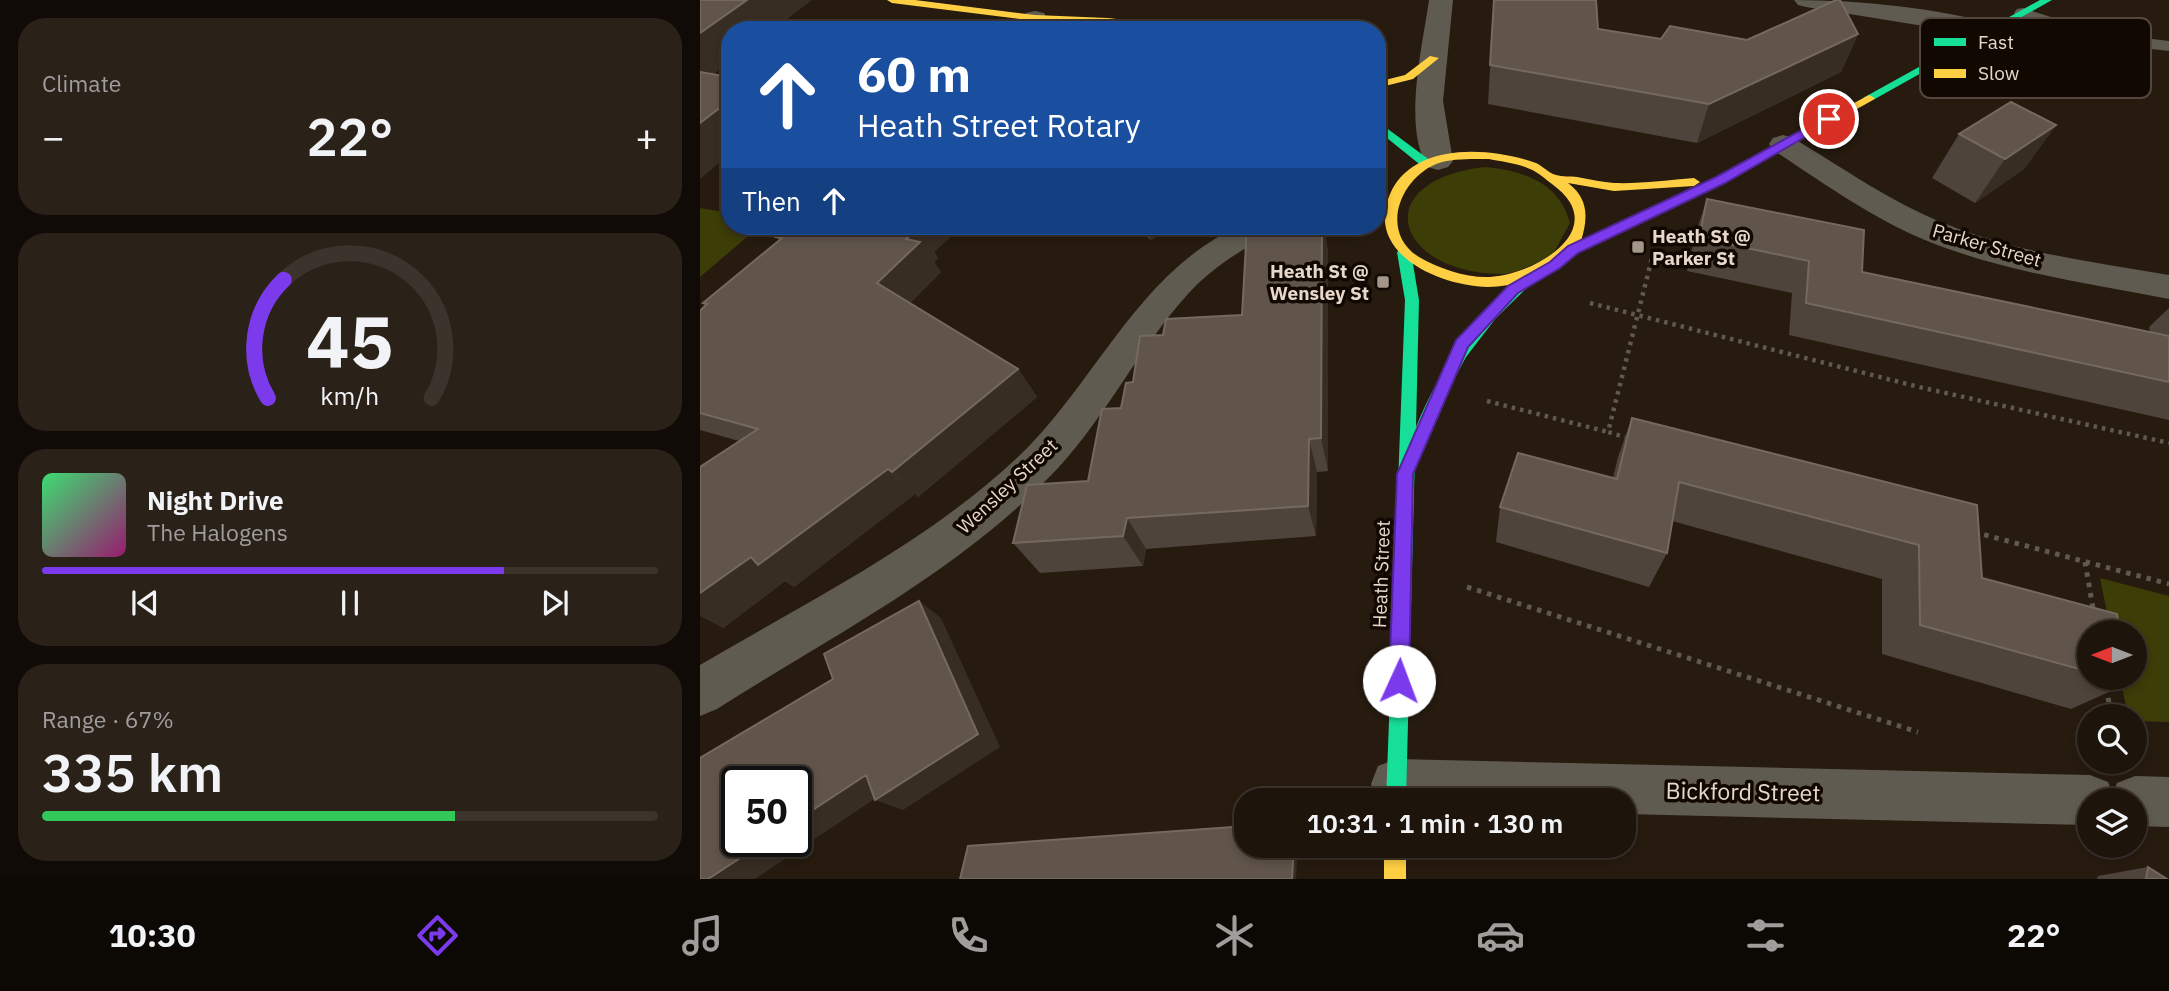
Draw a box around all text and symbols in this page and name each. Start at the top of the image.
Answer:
legend [1920,18,2151,98]
text: Fast [1978,30,2014,54]
text: 60 m [857,42,971,105]
icon: ahead [742,49,833,140]
text: Slow [1978,61,2019,85]
text: Climate [42,68,121,98]
pin [1799,89,1859,149]
icon: arrive [1810,100,1848,138]
text: 22° [307,103,393,170]
text: Heath Street Rotary [857,104,1141,146]
text: − [42,112,65,161]
text: + [635,112,658,161]
icon: ahead [815,182,853,220]
text: Then [742,184,801,218]
street label: Parker Street [1930,218,2044,272]
place label: Heath St @ Parker St [1652,224,1751,270]
marker: Heath St @ Parker St [1630,239,1646,255]
place label: Heath St @ Wensley St [1269,259,1369,305]
marker: Heath St @ Wensley St [1375,274,1391,290]
text: 45 [306,293,394,388]
text: km/h [321,379,379,412]
street label: Wensley Street [952,433,1062,539]
text: Night Drive [147,483,284,517]
text: The Halogens [147,517,288,547]
street label: Heath Street [1367,520,1395,628]
icon: previous [126,584,164,622]
icon: pause [331,584,369,622]
icon: next [536,584,574,622]
north arrow [2077,620,2147,690]
map controls [2077,620,2147,858]
position arrow [1362,644,1436,718]
text: Range · 67% [42,704,174,734]
button: search [2077,704,2147,774]
text: 335 km [42,739,223,806]
speed limit sign: 50 [721,766,812,857]
street label: Bickford Street [1665,775,1821,807]
button: layers [2077,788,2147,858]
text: 10:31 · 1 min · 130 m [1307,806,1563,840]
icon: directions [413,911,462,960]
icon: music [678,911,727,960]
icon: phone [944,911,993,960]
icon: climate [1210,911,1259,960]
icon: car [1476,911,1525,960]
icon: filters [1741,911,1790,960]
text: 10:30 [108,914,196,956]
text: 22° [2007,914,2061,956]

